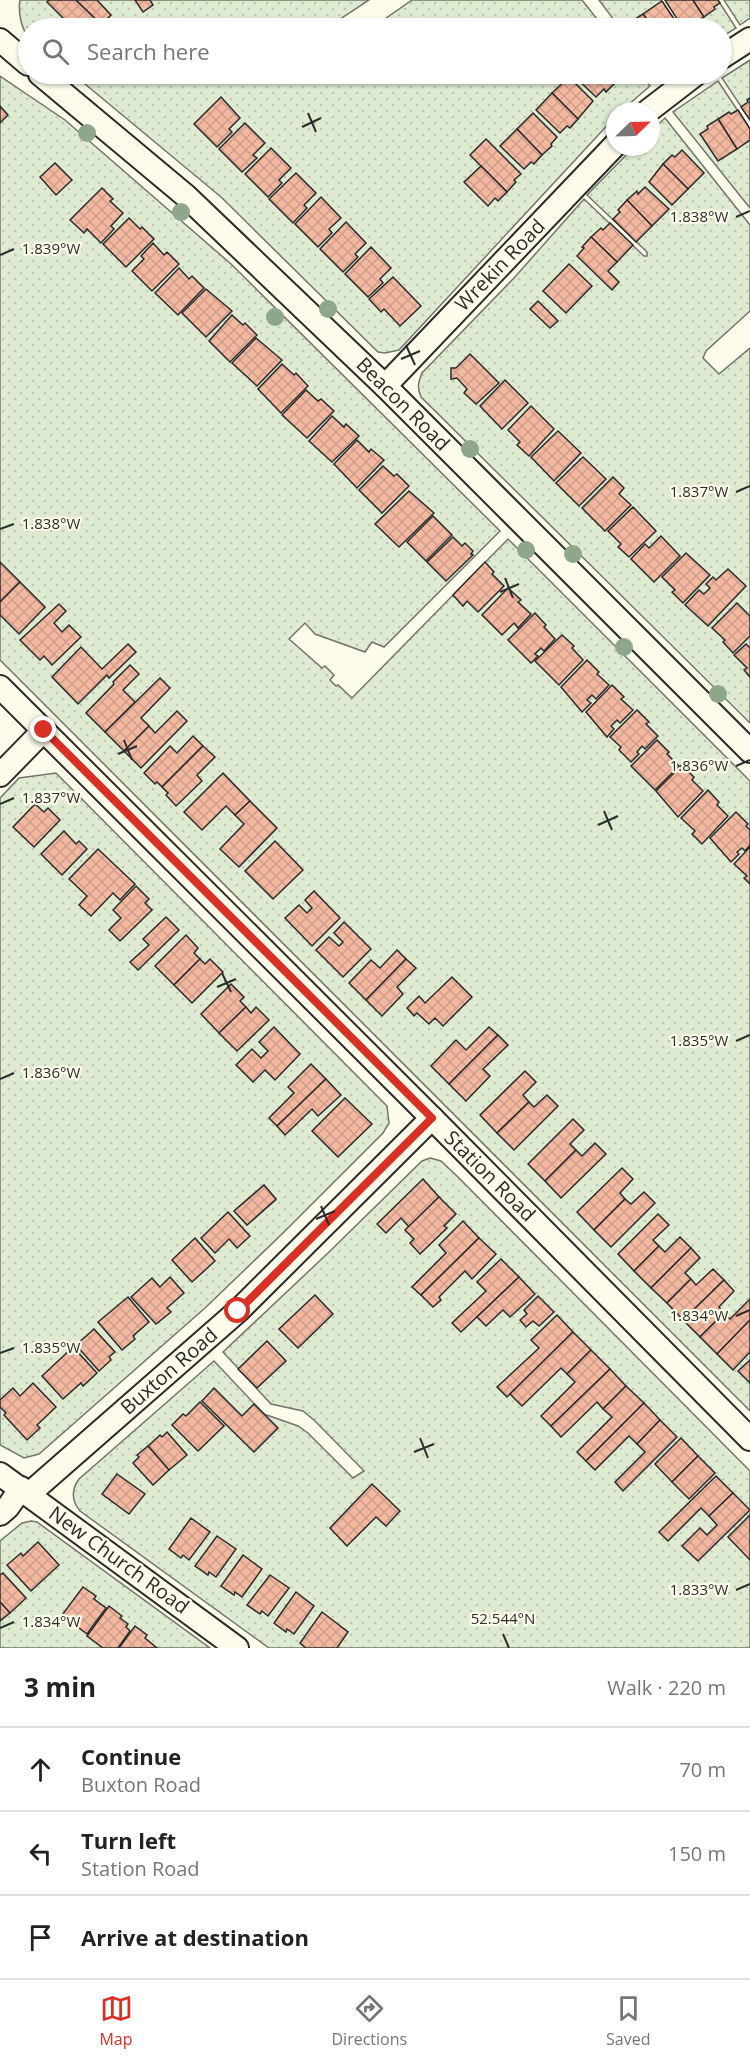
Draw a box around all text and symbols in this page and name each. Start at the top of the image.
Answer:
search box [18,18,732,84]
icon: search [39,35,72,68]
text: Search here [87,36,210,66]
north arrow [606,102,660,156]
text: 1.838°W [670,206,728,226]
street label: Wrekin Road [449,213,551,317]
text: 1.839°W [22,238,80,258]
street label: Beacon Road [351,351,456,456]
text: 1.837°W [670,481,728,501]
text: 1.838°W [22,513,80,533]
route end [30,716,56,742]
text: 1.836°W [670,755,728,775]
text: 1.837°W [22,787,80,807]
text: 1.835°W [670,1030,728,1050]
text: 1.836°W [22,1062,80,1082]
street label: Station Road [439,1124,542,1227]
route start [224,1297,250,1323]
text: 1.834°W [670,1305,728,1325]
street label: Buxton Road [115,1321,223,1420]
text: 1.835°W [22,1337,80,1357]
street label: New Church Road [44,1500,195,1620]
text: 1.833°W [670,1579,728,1599]
text: 52.544°N [471,1608,535,1628]
text: 1.834°W [22,1611,80,1631]
text: 3 min [24,1669,96,1705]
text: Walk · 220 m [607,1674,726,1701]
text: Continue [81,1741,181,1771]
icon: ahead [24,1753,57,1786]
text: 70 m [679,1756,726,1783]
text: Buxton Road [81,1771,201,1798]
text: Turn left [81,1825,176,1855]
icon: left [24,1837,57,1870]
text: 150 m [668,1840,726,1867]
text: Station Road [81,1855,200,1882]
icon: arrive [24,1921,57,1954]
text: Arrive at destination [81,1922,309,1952]
tab: Map [99,1992,133,2050]
tab: Directions [331,1992,407,2050]
tab: Saved [606,1992,651,2050]

